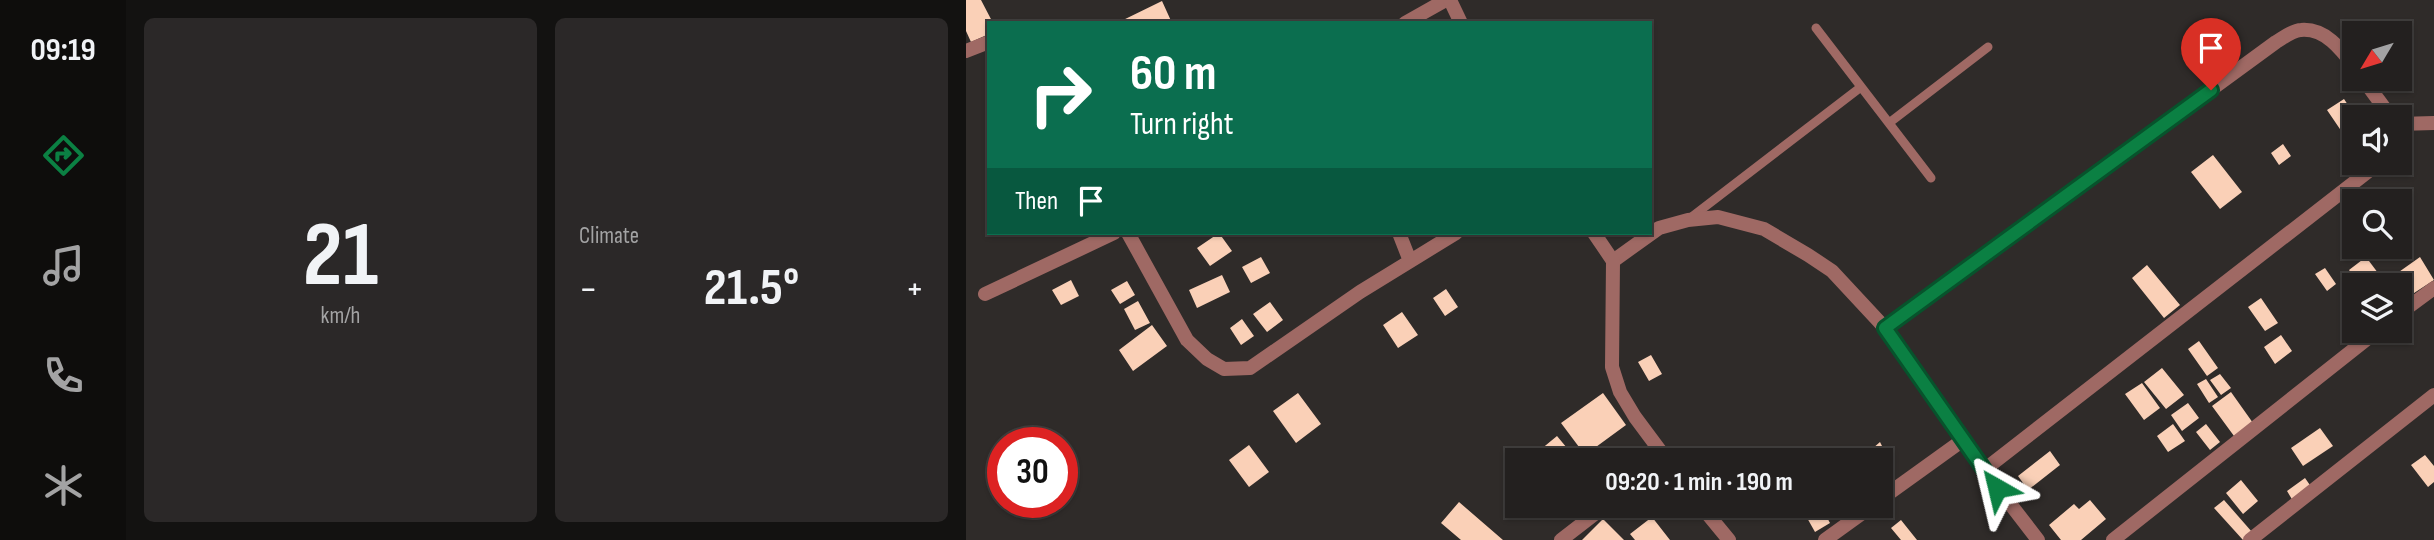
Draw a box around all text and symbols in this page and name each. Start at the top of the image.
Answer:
pin [2181,18,2241,90]
north arrow [2342,21,2412,91]
map controls [2342,21,2412,343]
icon: arrive [2192,29,2230,67]
text: 09:19 [30,31,96,70]
text: 60 m [1130,45,1217,104]
icon: right [1015,49,1106,140]
text: Turn right [1130,105,1234,144]
button: sound [2342,105,2412,175]
icon: directions [39,131,88,180]
icon: arrive [1072,182,1110,220]
text: Then [1015,186,1058,217]
button: search [2342,189,2412,259]
text: 21 [303,202,378,311]
text: Climate [579,222,639,250]
icon: music [39,241,88,290]
text: 21.5° [704,257,799,320]
text: − [579,267,598,312]
text: + [905,267,924,312]
button: layers [2342,273,2412,343]
text: km/h [321,302,360,330]
icon: phone [39,351,88,400]
speed limit sign: 30 [987,427,1078,518]
position arrow [1960,451,2034,525]
icon: climate [39,461,88,510]
text: 09:20 · 1 min · 190 m [1605,467,1793,498]

